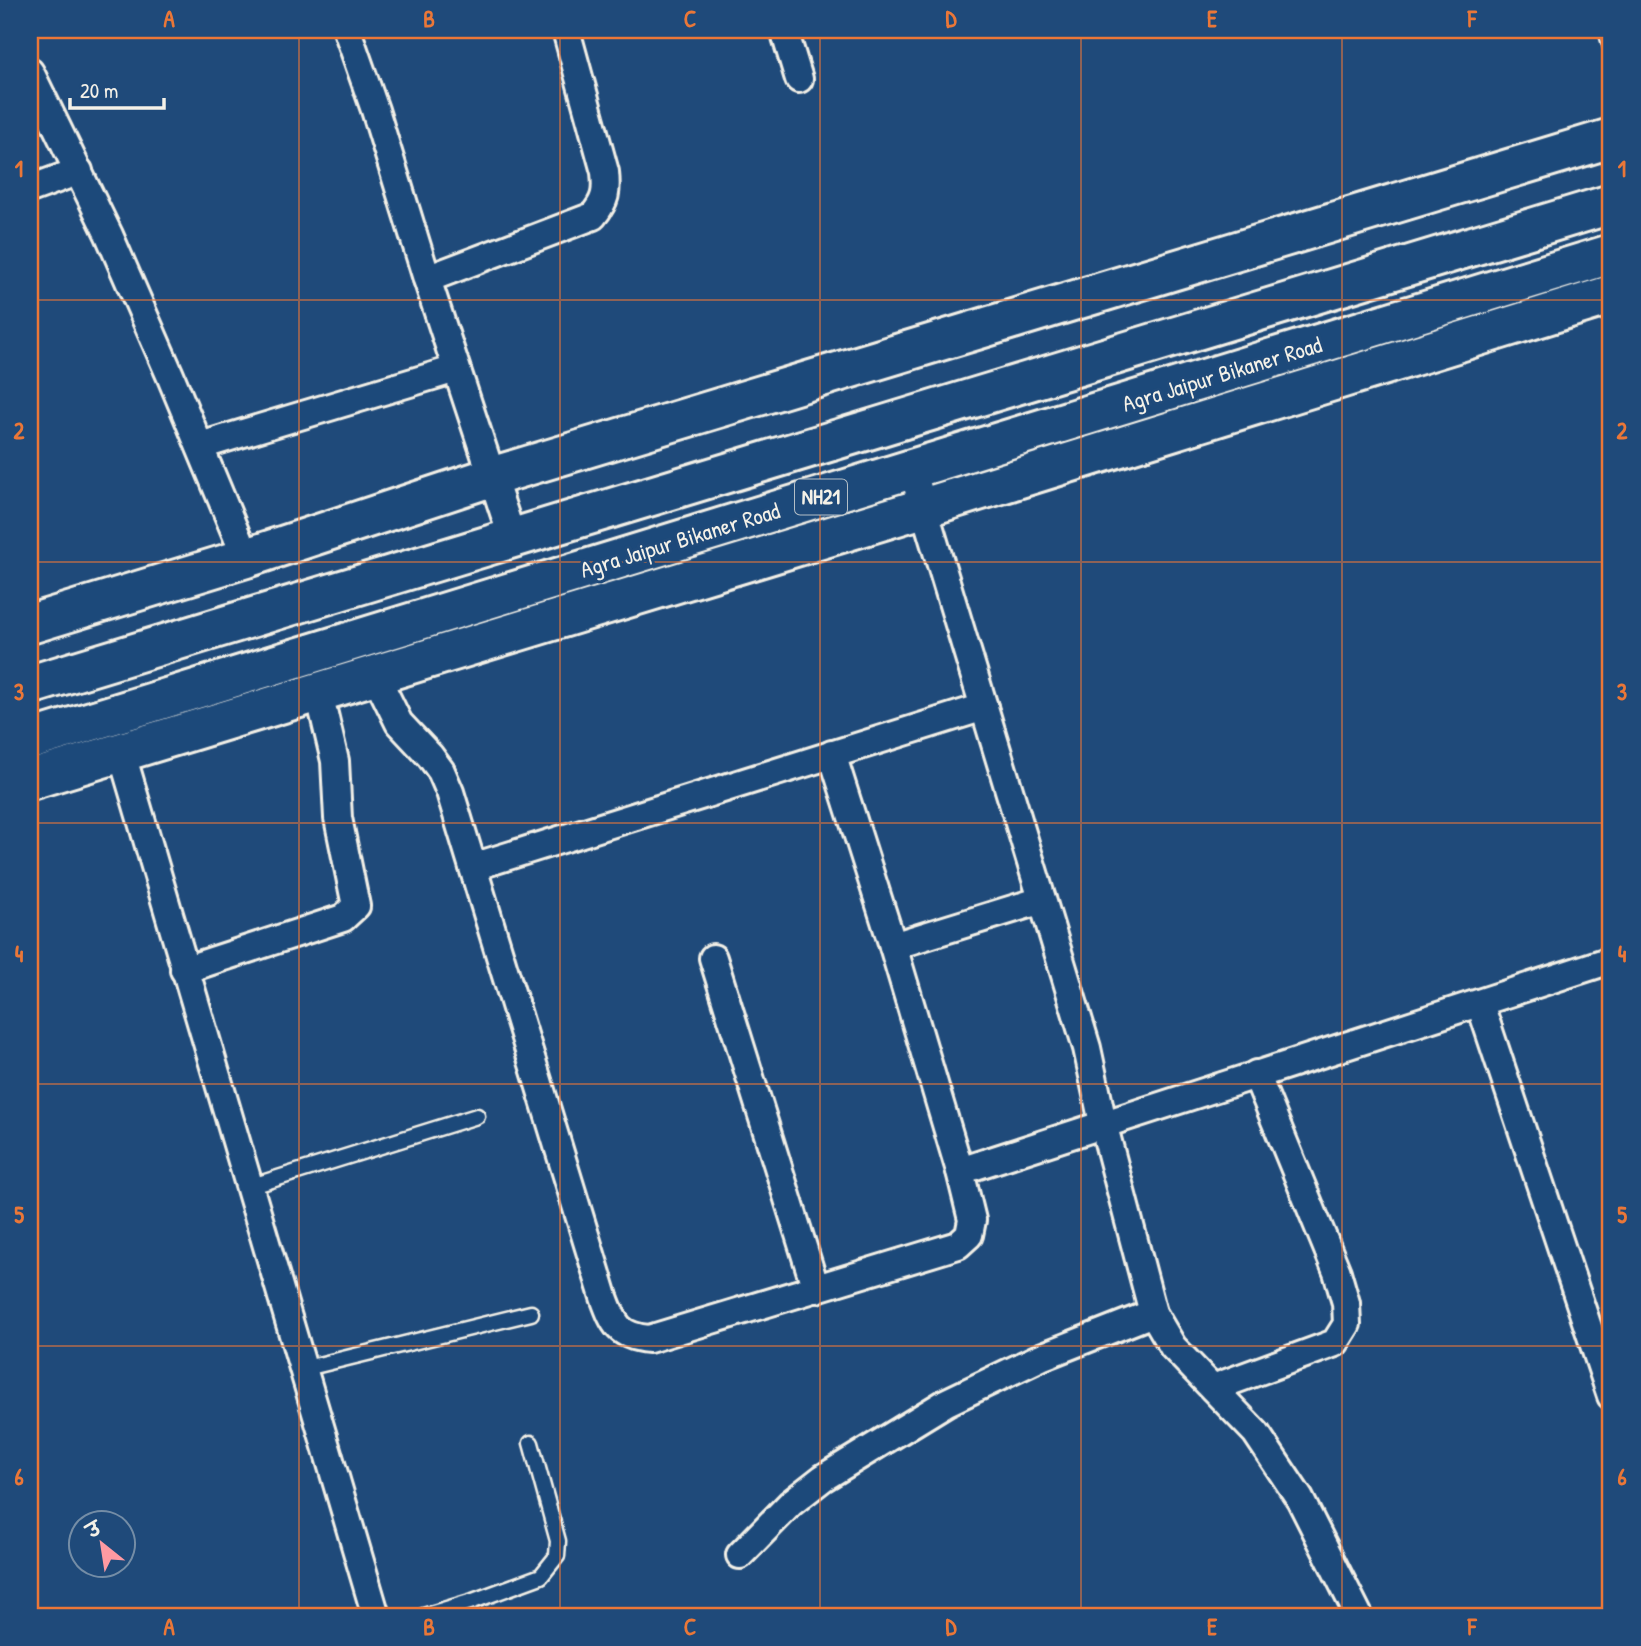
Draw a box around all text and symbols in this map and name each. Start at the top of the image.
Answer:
text: A [163,3,175,34]
text: B [423,3,435,34]
text: C [684,3,696,34]
text: D [946,3,958,34]
text: E [1207,3,1218,34]
text: F [1467,3,1478,34]
scale bar [70,66,164,110]
text: 20 m [80,76,118,105]
text: 1 [15,153,23,184]
text: 1 [1618,153,1626,184]
street label: Agra Jaipur Bikaner Road [1118,328,1326,419]
text: 2 [14,415,25,446]
text: 2 [1617,415,1628,446]
road number: NH21 [795,480,847,514]
street label: Agra Jaipur Bikaner Road [576,494,784,585]
text: 3 [14,676,24,707]
text: 3 [1617,676,1627,707]
text: 4 [15,938,24,969]
text: 4 [1618,938,1627,969]
text: 5 [14,1199,24,1230]
text: 5 [1617,1199,1627,1230]
text: 6 [14,1461,24,1492]
text: 6 [1617,1461,1627,1492]
north arrow [66,1510,136,1580]
text: उ [80,1514,108,1545]
text: A [163,1611,175,1642]
text: B [423,1611,435,1642]
text: C [684,1611,696,1642]
text: D [946,1611,958,1642]
text: E [1207,1611,1218,1642]
text: F [1467,1611,1478,1642]

